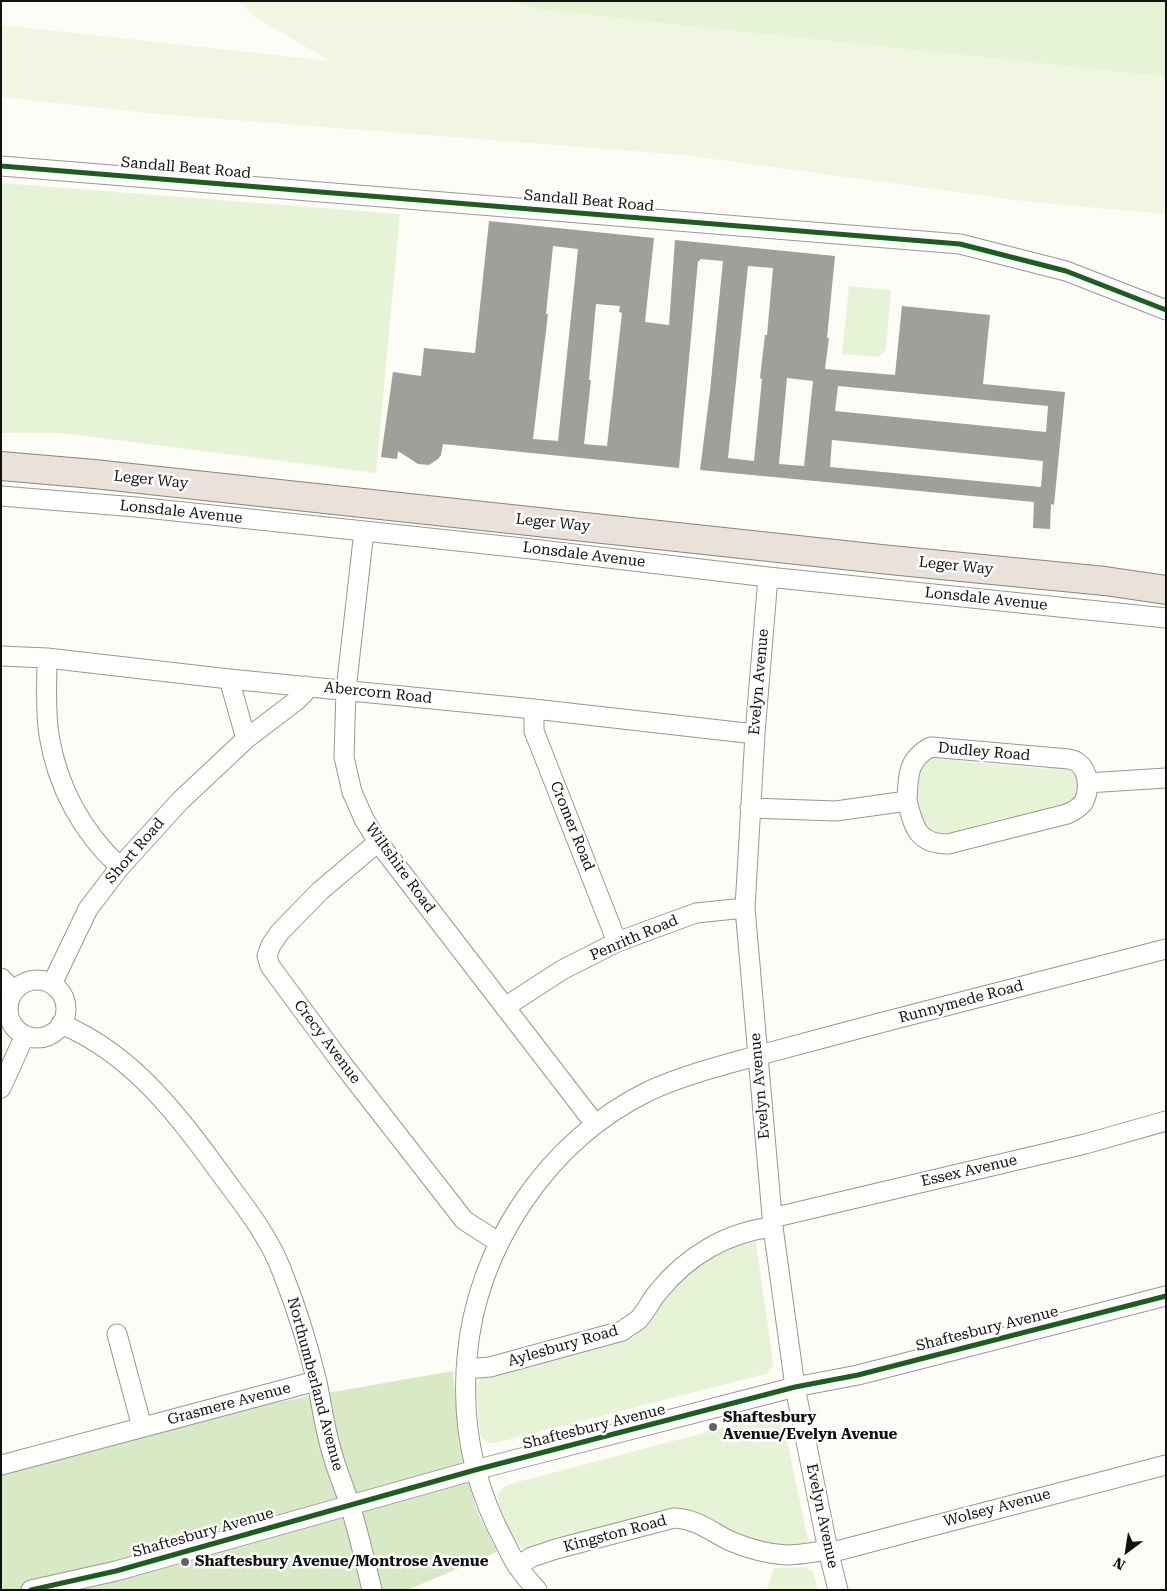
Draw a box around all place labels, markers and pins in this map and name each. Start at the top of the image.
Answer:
place label: Shaftesbury Avenue/Evelyn Avenue [723,1409,897,1444]
marker: Shaftesbury Avenue/Evelyn Avenue [707,1421,719,1433]
place label: Shaftesbury Avenue/Montrose Avenue [195,1553,489,1571]
marker: Shaftesbury Avenue/Montrose Avenue [179,1556,191,1568]

